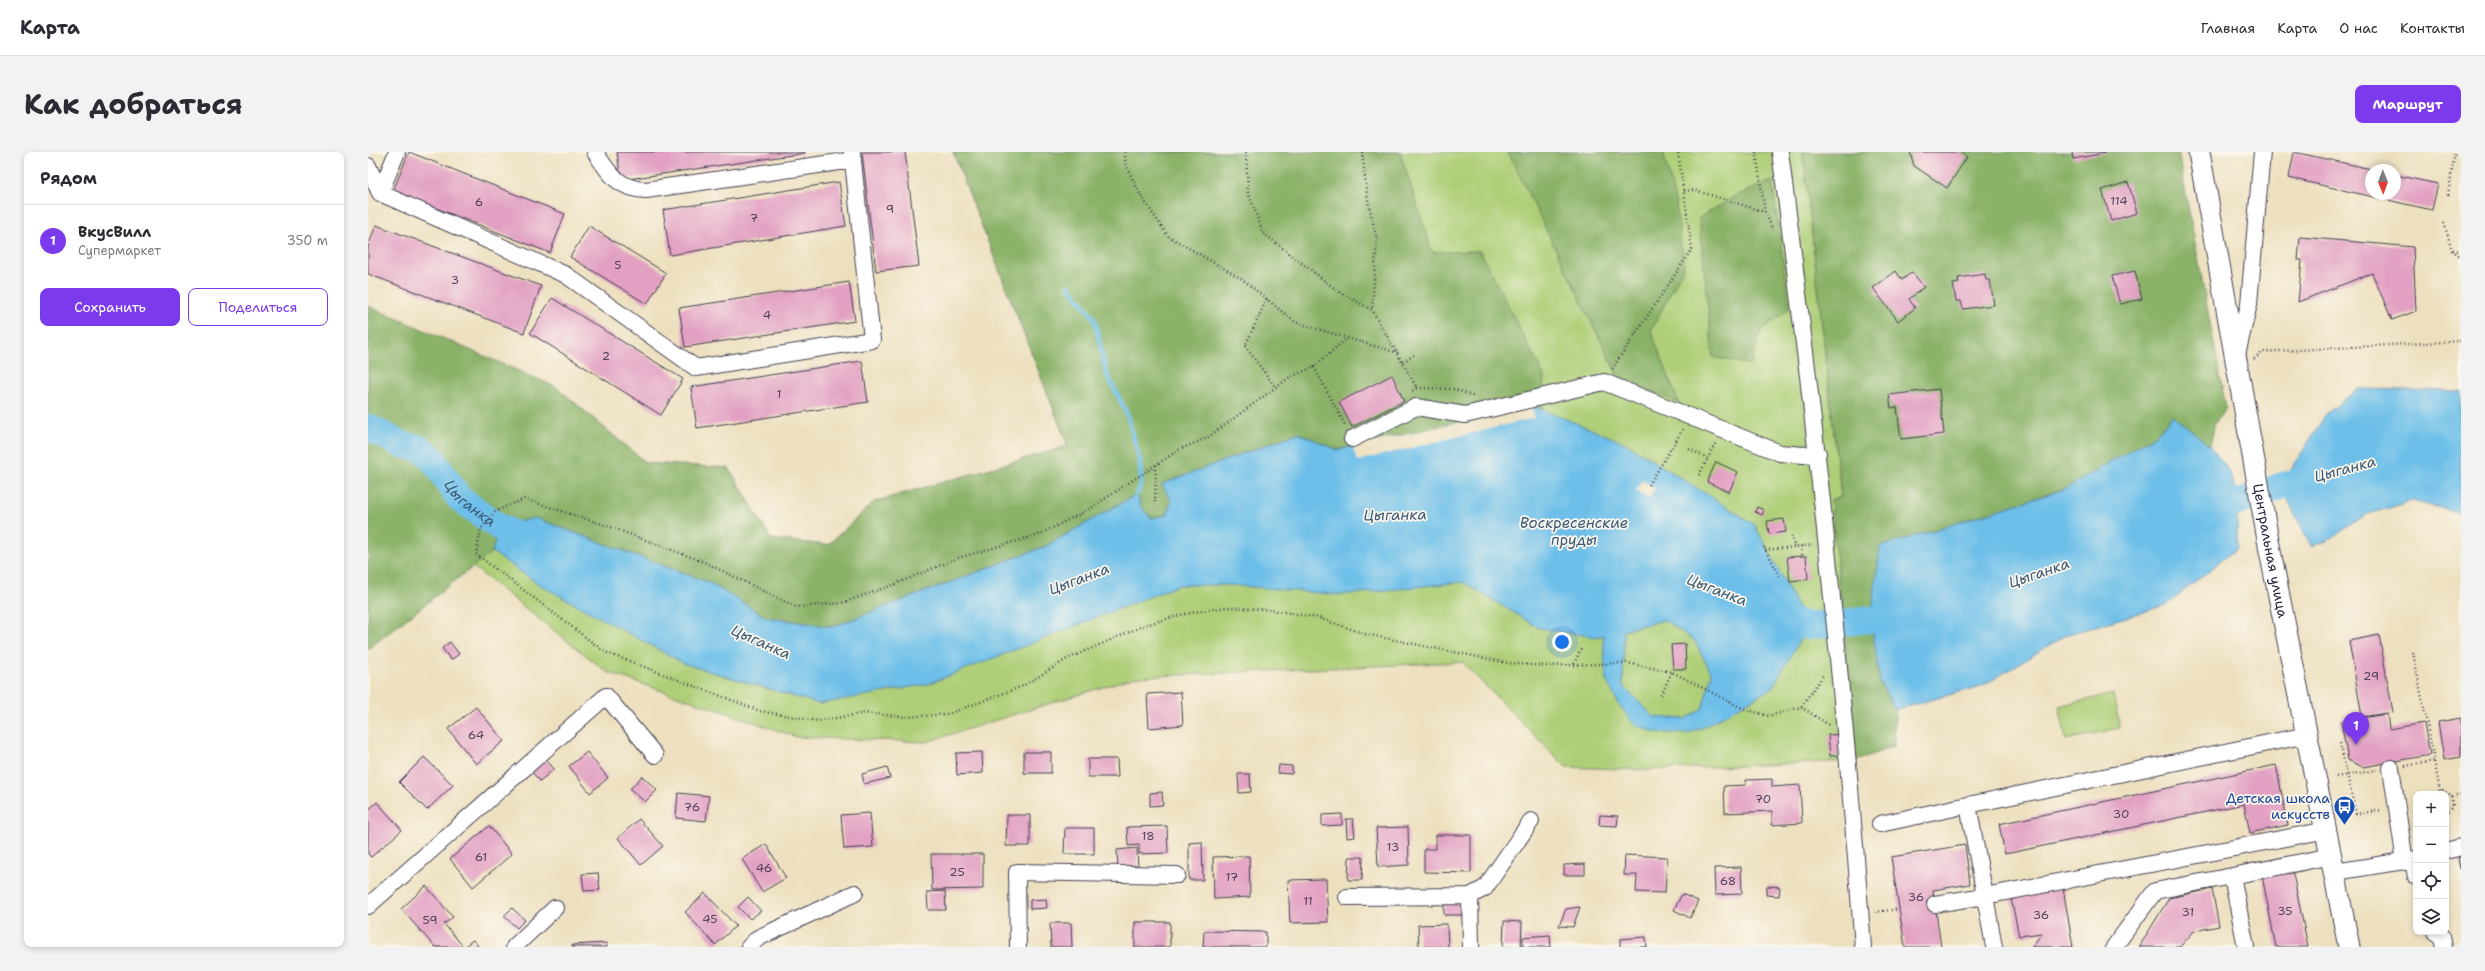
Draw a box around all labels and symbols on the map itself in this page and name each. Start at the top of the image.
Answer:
north arrow [2365,164,2401,200]
house number: 114 [2110,193,2128,209]
house number: 6 [475,194,483,210]
house number: 9 [886,201,894,217]
house number: 7 [750,210,758,226]
house number: 5 [614,257,622,273]
house number: 3 [451,272,459,288]
house number: 4 [763,307,771,323]
house number: 2 [602,348,610,364]
house number: 1 [776,386,782,402]
water label: Цыганка [2312,451,2378,487]
water label: Цыганка [439,476,500,531]
street label: Центральная улица [2249,482,2292,620]
water label: Цыганка [1363,504,1427,526]
water label: Воскресенские пруды [1520,513,1628,550]
water label: Цыганка [2006,553,2072,593]
water label: Цыганка [1046,558,1112,600]
water label: Цыганка [1684,569,1750,611]
water label: Цыганка [728,620,794,664]
your location [1552,632,1572,652]
house number: 29 [2363,668,2379,684]
pin: 1 [2343,712,2369,745]
house number: 64 [468,727,484,743]
place label: Детская школа искусств [2226,789,2330,823]
house number: 70 [1755,791,1771,807]
bus stop icon: Детская школа искусств [2332,793,2358,826]
house number: 76 [684,799,700,815]
house number: 30 [2113,806,2129,822]
house number: 18 [1141,828,1155,844]
house number: 13 [1387,839,1399,855]
house number: 61 [475,849,487,865]
house number: 46 [756,860,772,876]
house number: 25 [949,864,965,880]
house number: 17 [1226,869,1238,885]
house number: 68 [1720,873,1736,889]
house number: 36 [1908,889,1924,905]
house number: 11 [1303,893,1313,909]
house number: 35 [2277,903,2293,919]
house number: 31 [2182,904,2194,920]
house number: 36 [2033,907,2049,923]
house number: 45 [702,911,718,927]
house number: 59 [422,912,438,928]

